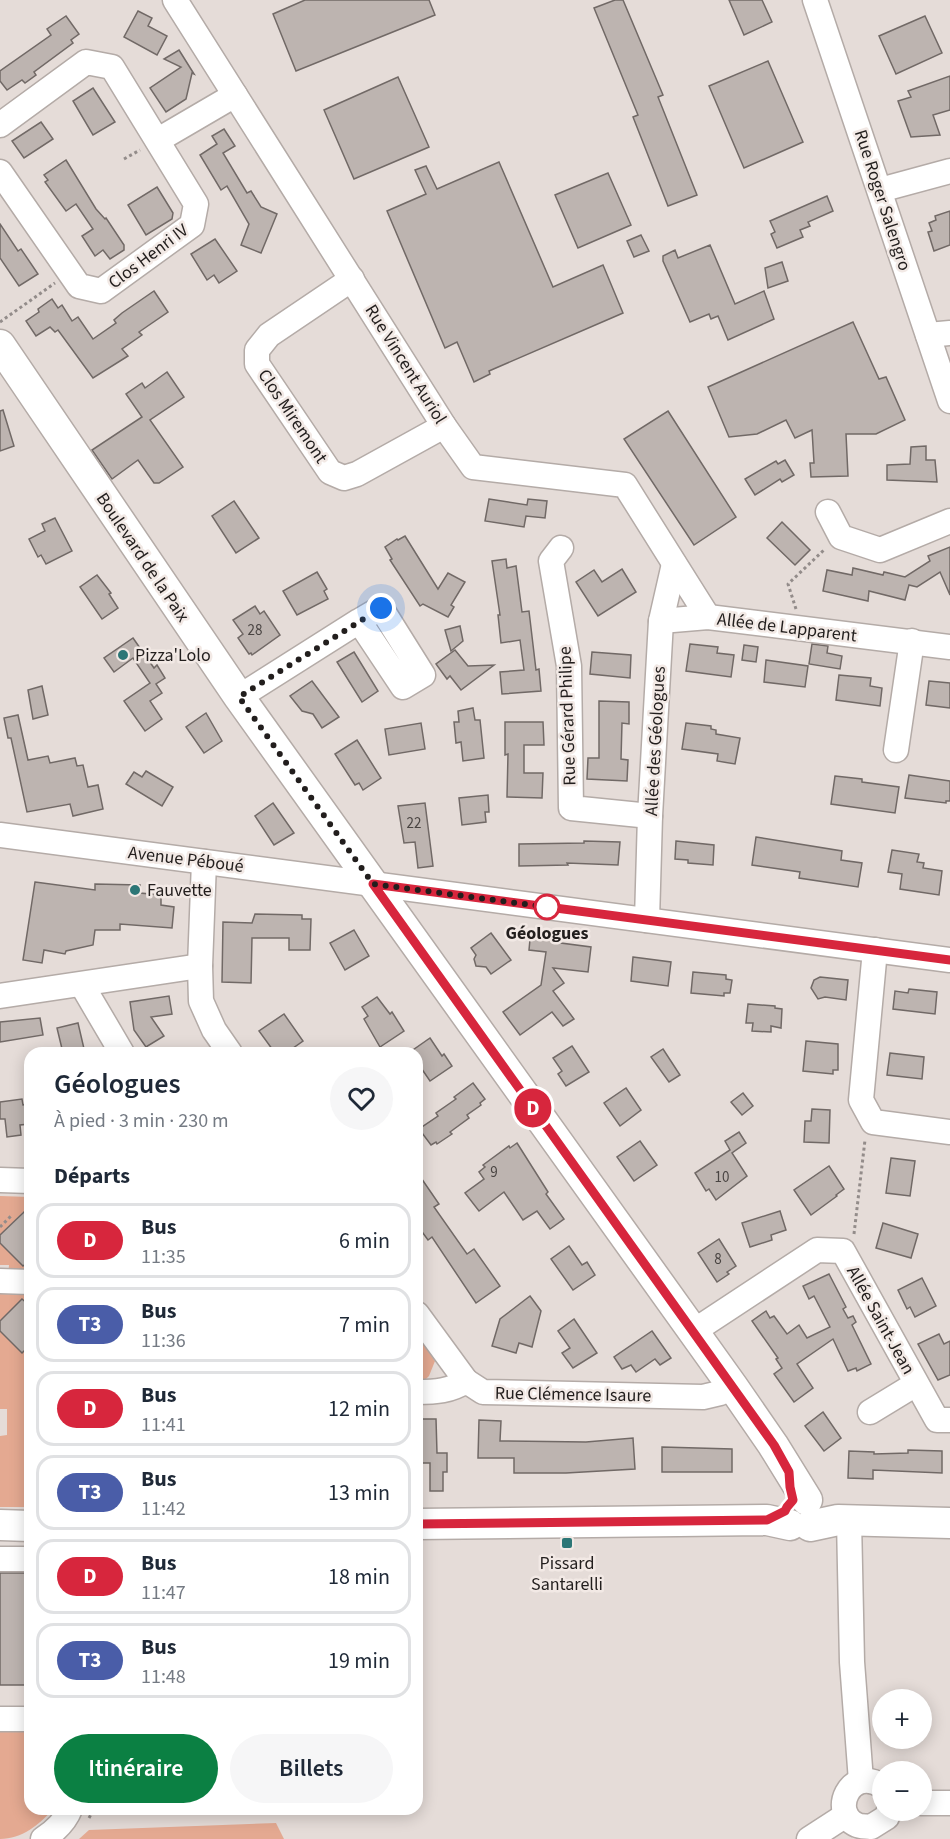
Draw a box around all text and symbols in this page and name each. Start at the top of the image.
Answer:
street label: Rue Roger Salengro [848,126,917,274]
street label: Clos Henri IV [103,218,194,295]
street label: Rue Vincent Auriol [359,300,452,429]
street label: Clos Miremont [252,364,333,468]
street label: Boulevard de la Paix [90,488,195,627]
your location [366,593,396,623]
street label: Allée de Lapparent [716,607,858,648]
house number: 28 [248,620,262,641]
place label: Pizza'Lolo [135,643,211,668]
street label: Rue Gérard Philipe [553,646,582,786]
marker: Pizza'Lolo [116,648,130,662]
street label: Allée des Géologues [639,665,672,817]
house number: 22 [407,813,421,834]
street label: Avenue Péboué [127,840,245,879]
place label: Fauvette [147,878,212,903]
marker: Fauvette [128,883,142,897]
marker: Géologues [534,894,560,920]
place label: Géologues [505,921,589,946]
text: Géologues [54,1064,181,1104]
button: heart [330,1067,393,1130]
line badge: D [514,1088,552,1128]
text: D [526,1093,540,1123]
text: À pied · 3 min · 230 m [54,1107,229,1135]
text: Départs [54,1160,130,1192]
house number: 9 [490,1162,498,1183]
house number: 10 [715,1167,729,1188]
text: Bus [141,1211,177,1243]
text: D [83,1225,97,1255]
text: 6 min [339,1225,390,1257]
text: 11:35 [141,1243,186,1271]
house number: 8 [714,1249,722,1270]
street label: Allée Saint-Jean [840,1262,921,1379]
text: Bus [141,1295,177,1327]
text: T3 [79,1309,101,1339]
text: 7 min [339,1309,390,1341]
text: 11:36 [141,1327,186,1355]
text: Bus [141,1379,177,1411]
street label: Rue Clémence Isaure [495,1381,652,1408]
text: D [83,1393,97,1423]
text: 12 min [328,1393,390,1425]
text: 11:41 [141,1411,186,1439]
text: Bus [141,1463,177,1495]
text: T3 [79,1477,101,1507]
text: 13 min [328,1477,390,1509]
text: 11:42 [141,1495,186,1523]
marker: Pissard Santarelli [560,1536,574,1550]
text: Bus [141,1547,177,1579]
place label: Pissard Santarelli [531,1551,603,1597]
text: D [83,1561,97,1591]
text: 18 min [328,1561,390,1593]
text: 11:47 [141,1579,186,1607]
text: Bus [141,1631,177,1663]
text: T3 [79,1645,101,1675]
text: 19 min [328,1645,390,1677]
text: 11:48 [141,1663,186,1691]
map controls [872,1689,932,1821]
button: + [872,1689,932,1749]
button: Itinéraire [54,1734,218,1803]
button: Billets [230,1734,393,1803]
button: − [872,1761,932,1821]

